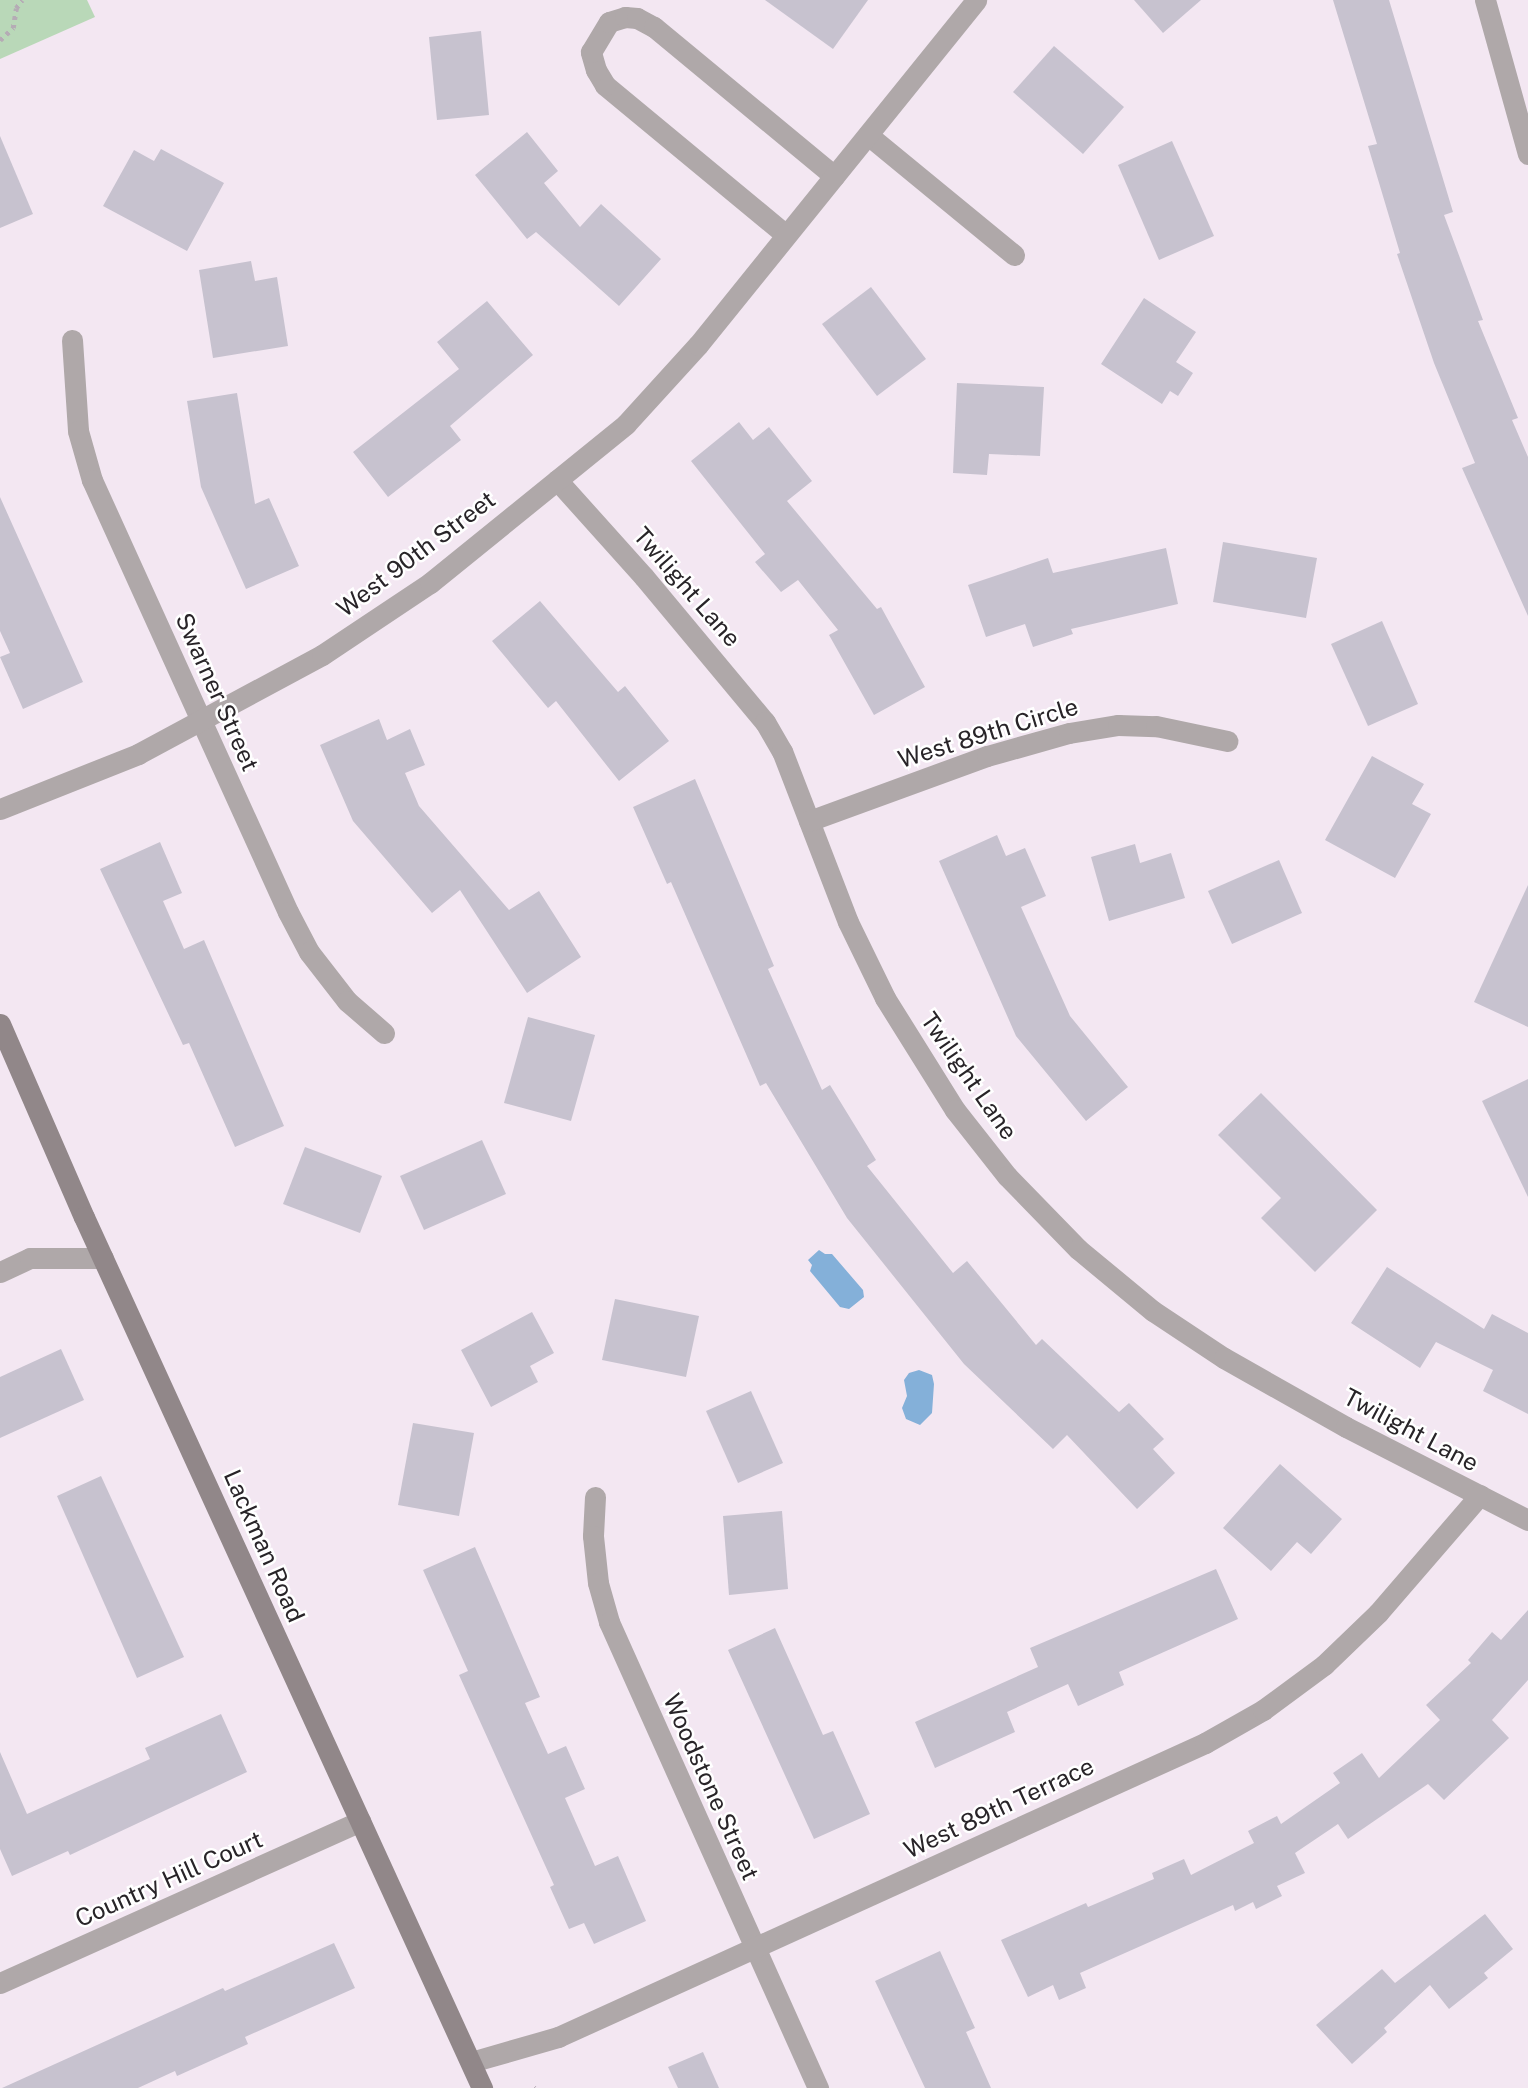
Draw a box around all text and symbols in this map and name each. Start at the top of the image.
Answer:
street label: West 90th Street [331,485,501,623]
street label: Twilight Lane [627,521,747,653]
street label: Swarner Street [169,608,265,776]
street label: West 89th Circle [895,692,1081,774]
street label: Twilight Lane [915,1007,1023,1145]
street label: Twilight Lane [1339,1382,1483,1478]
street label: Lackman Road [218,1465,310,1627]
street label: Woodstone Street [657,1689,765,1885]
street label: West 89th Terrace [900,1751,1098,1865]
street label: Country Hill Court [71,1825,267,1933]

